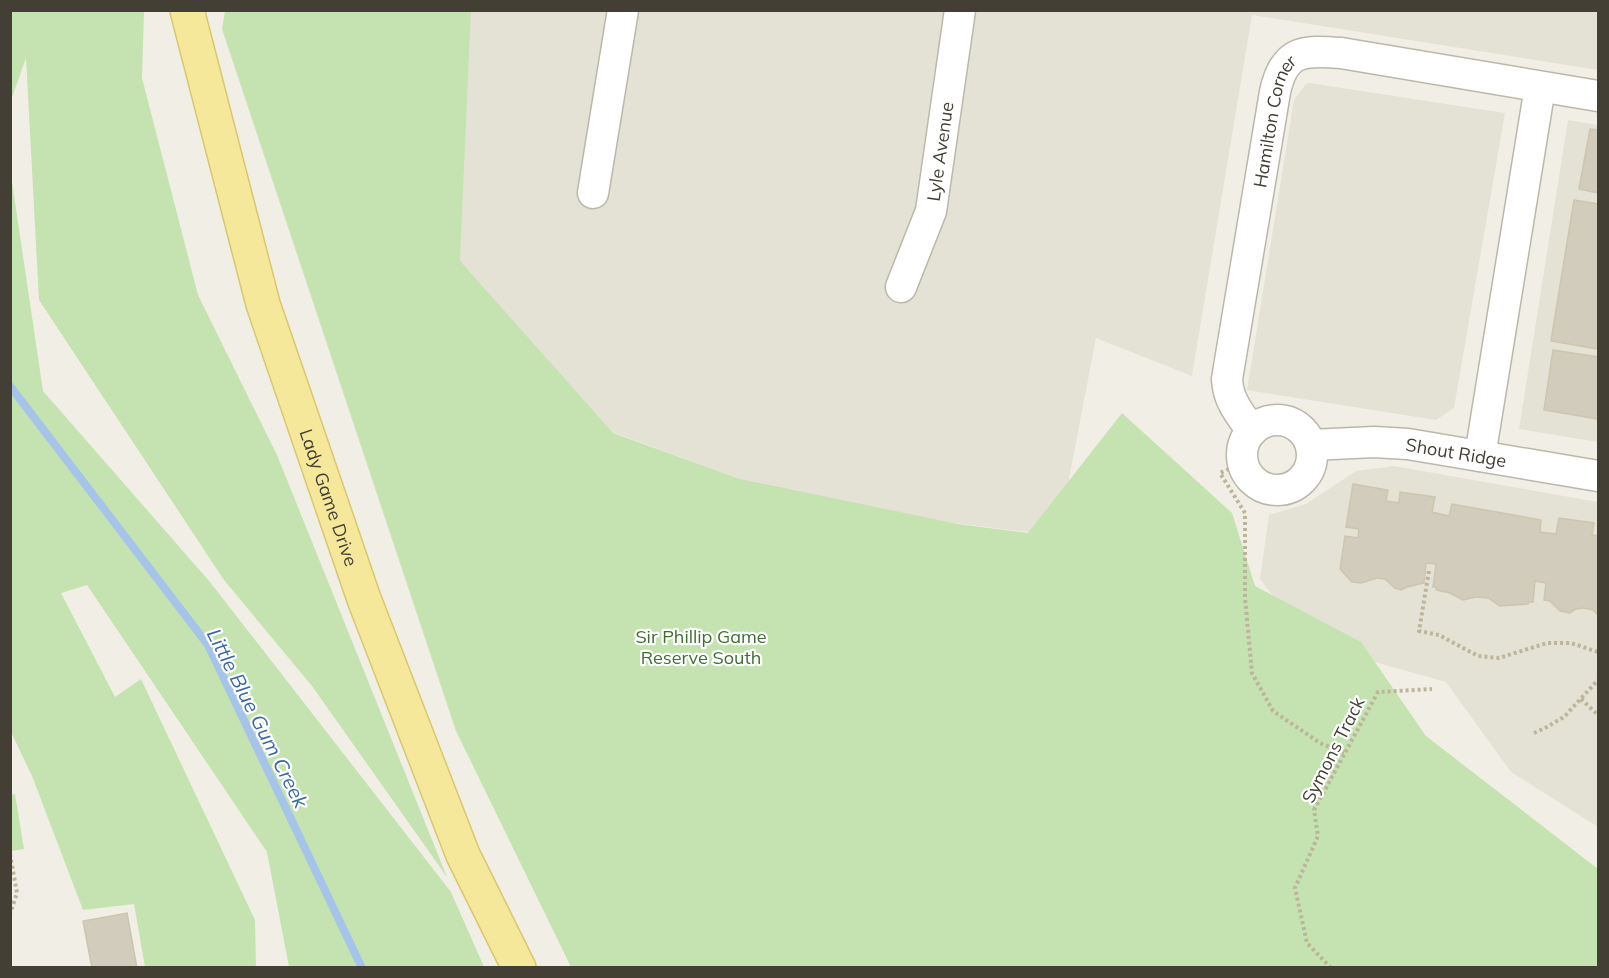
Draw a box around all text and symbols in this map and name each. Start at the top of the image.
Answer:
street label: Hamilton Corner [1248,49,1301,189]
street label: Lyle Avenue [921,100,958,203]
street label: Lady Game Drive [295,426,363,569]
street label: Shout Ridge [1404,432,1508,472]
water label: Little Blue Gum Creek [202,624,314,813]
park label: Sir Phillip Game Reserve South [635,625,767,669]
street label: Symons Track [1296,693,1370,807]

